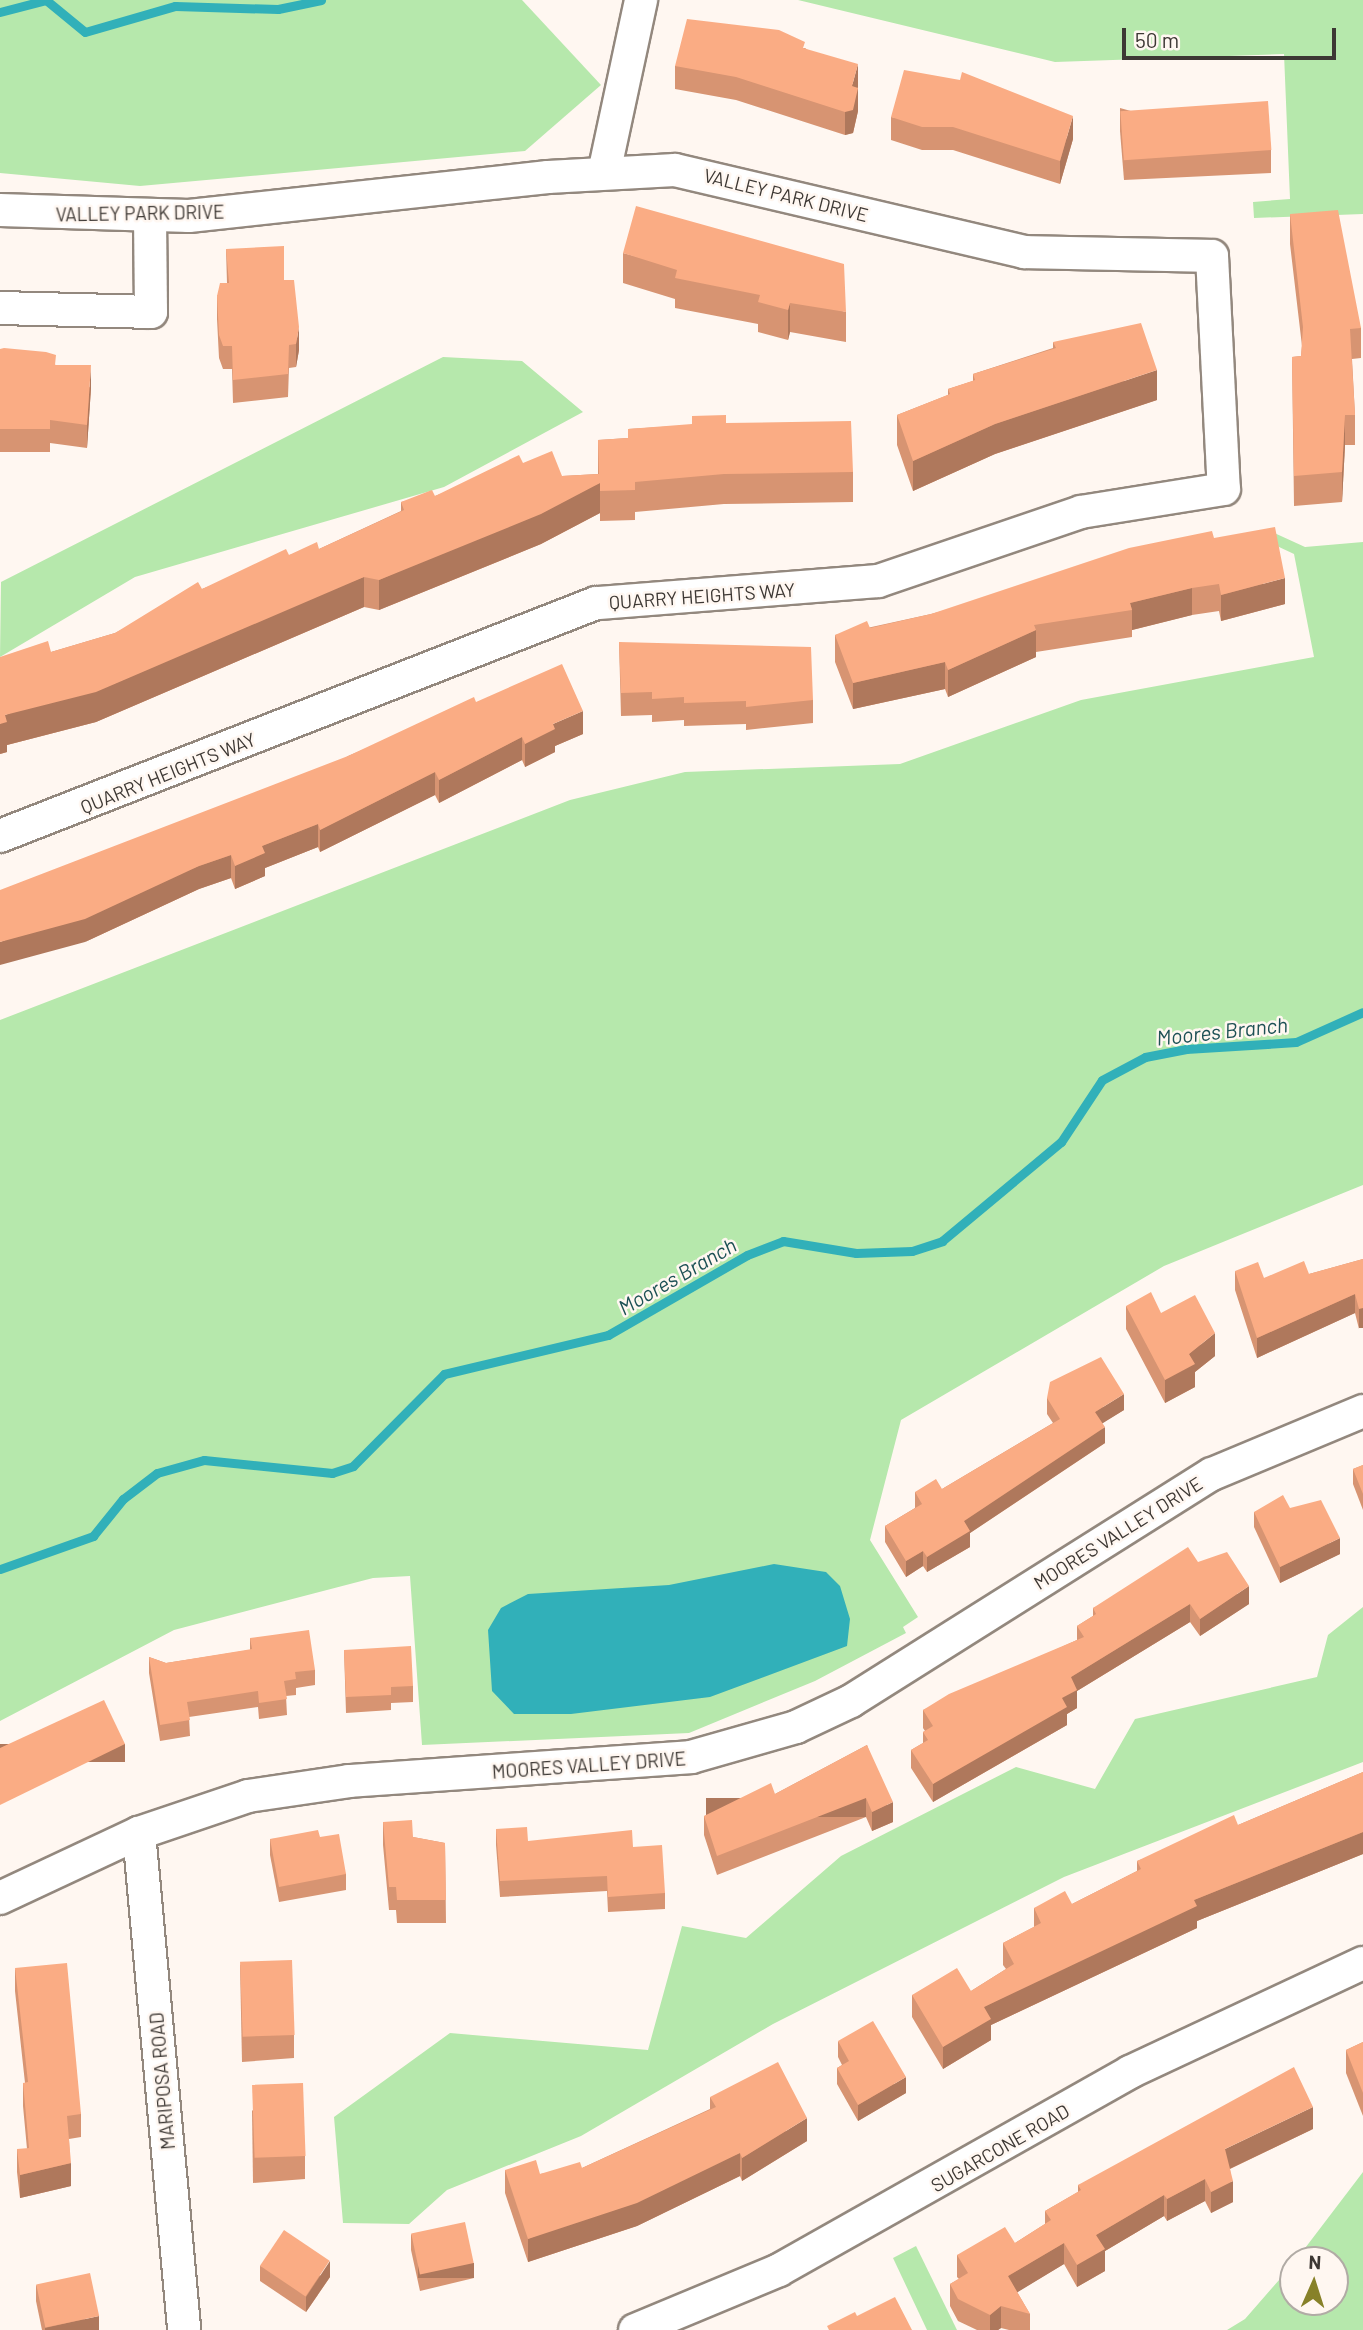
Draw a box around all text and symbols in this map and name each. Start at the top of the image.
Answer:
scale bar [1125,14,1338,58]
text: 50 m [1135,27,1179,52]
street label: VALLEY PARK DRIVE [701,164,871,226]
street label: VALLEY PARK DRIVE [55,200,225,226]
street label: QUARRY HEIGHTS WAY [608,578,796,614]
street label: QUARRY HEIGHTS WAY [77,727,259,819]
water label: Moores Branch [1155,1012,1289,1050]
water label: Moores Branch [614,1232,740,1320]
street label: MOORES VALLEY DRIVE [1029,1472,1207,1594]
street label: MOORES VALLEY DRIVE [491,1747,687,1783]
street label: MARIPOSA ROAD [145,2011,179,2151]
street label: SUGARCONE ROAD [927,2099,1073,2197]
north arrow [1279,2246,1349,2316]
text: N [1308,2250,1322,2273]

